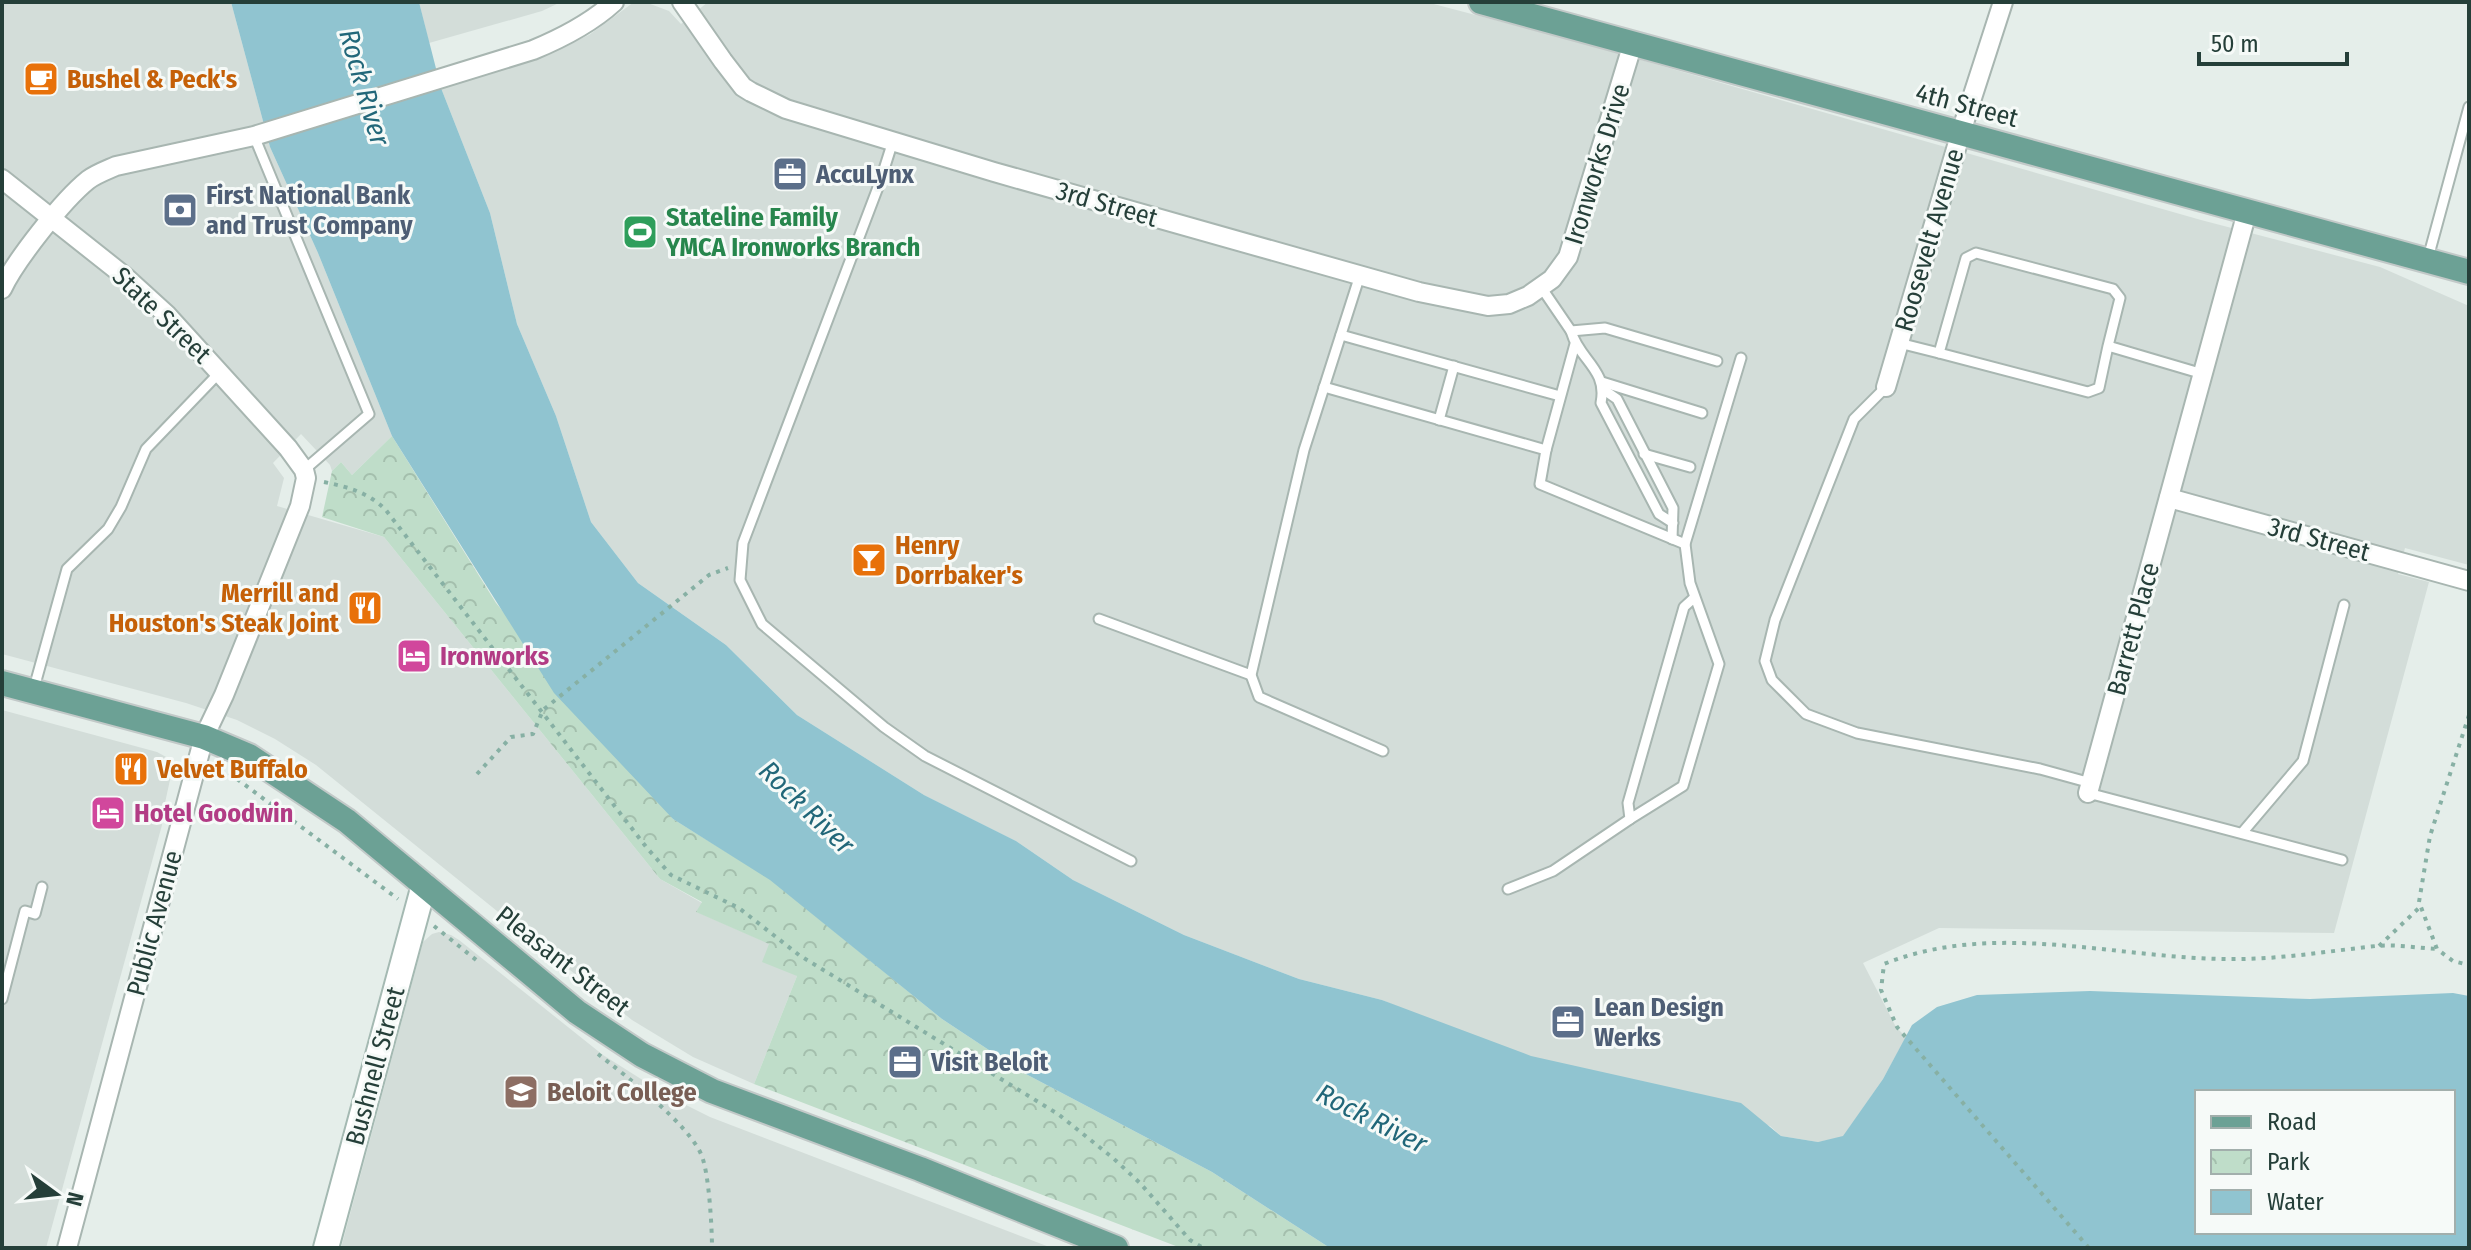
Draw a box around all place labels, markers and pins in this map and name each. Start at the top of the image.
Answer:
cafe icon: Bushel & Peck's [22,60,60,98]
place label: Bushel & Peck's [67,64,237,95]
office icon: AccuLynx [771,155,809,193]
place label: AccuLynx [815,159,915,190]
place label: First National Bank and Trust Company [206,180,413,241]
bank icon: First National Bank and Trust Company [161,191,199,229]
place label: Stateline Family YMCA Ironworks Branch [665,202,920,263]
sports icon: Stateline Family YMCA Ironworks Branch [621,213,659,251]
place label: Henry Dorrbaker's [895,530,1023,591]
bar icon: Henry Dorrbaker's [850,541,888,579]
place label: Merrill and Houston's Steak Joint [109,578,340,639]
restaurant icon: Merrill and Houston's Steak Joint [346,589,384,627]
hotel icon: Ironworks [395,637,433,675]
place label: Ironworks [440,641,549,672]
restaurant icon: Velvet Buffalo [112,750,150,788]
place label: Velvet Buffalo [156,754,308,785]
hotel icon: Hotel Goodwin [89,794,127,832]
place label: Hotel Goodwin [134,798,293,829]
place label: Lean Design Werks [1594,992,1724,1053]
office icon: Lean Design Werks [1549,1003,1587,1041]
office icon: Visit Beloit [886,1043,924,1081]
place label: Visit Beloit [930,1047,1049,1078]
school or university icon: Beloit College [502,1073,540,1111]
place label: Beloit College [547,1077,697,1108]

